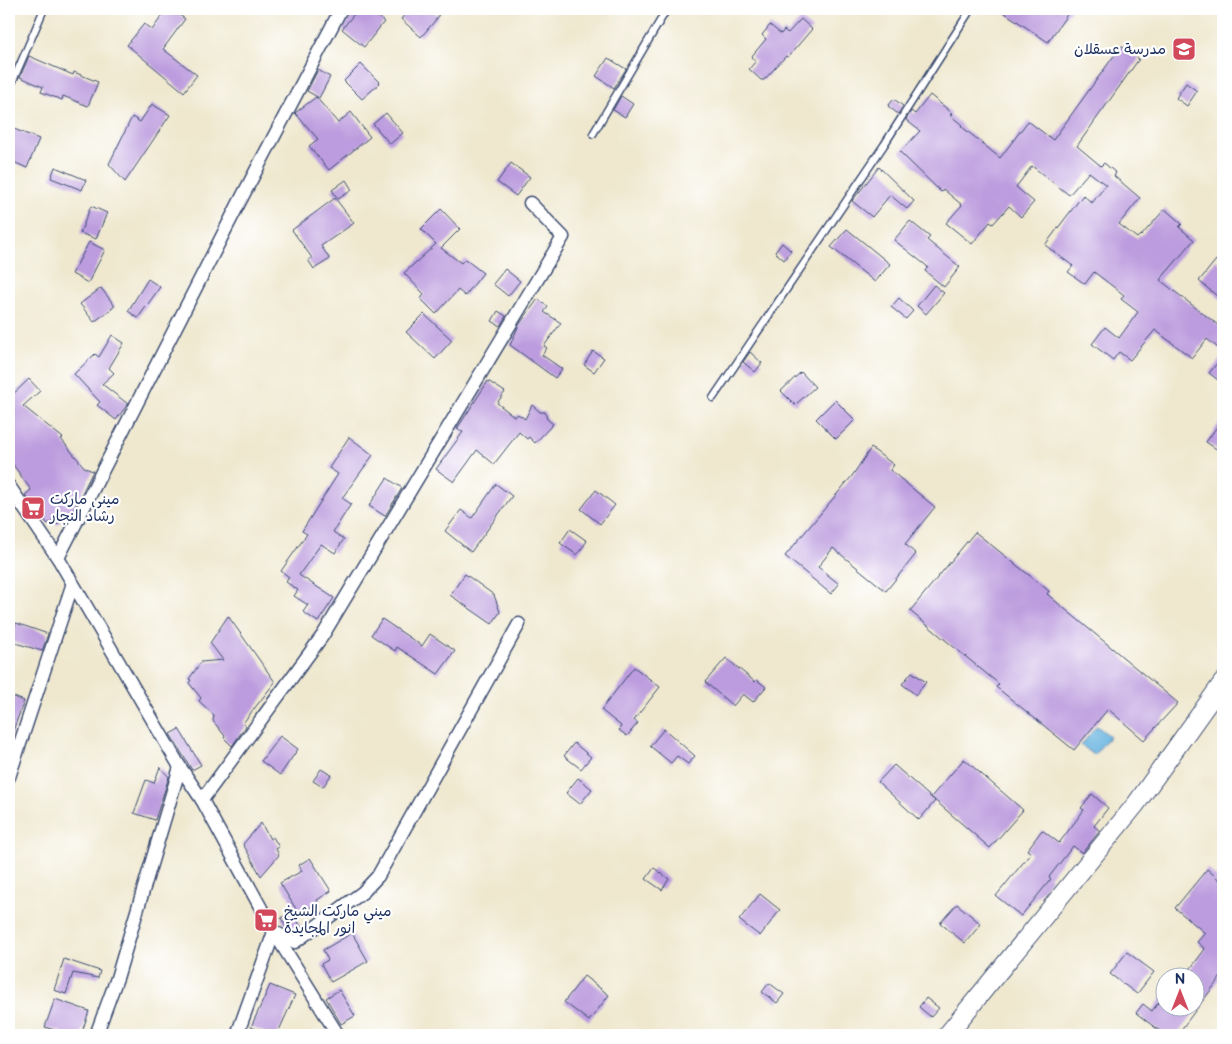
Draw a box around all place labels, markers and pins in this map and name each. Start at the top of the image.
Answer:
school or university icon: مدرسة عسقلان [1171,36,1197,62]
place label: مدرسة عسقلان [1074,40,1166,59]
place label: ميني ماركت رشاد النجار [49,490,119,526]
supermarket icon: ميني ماركت رشاد النجار [20,495,46,521]
place label: ميني ماركت الشيخ انور المجايدة [284,902,392,938]
supermarket icon: ميني ماركت الشيخ انور المجايدة [253,907,279,933]

